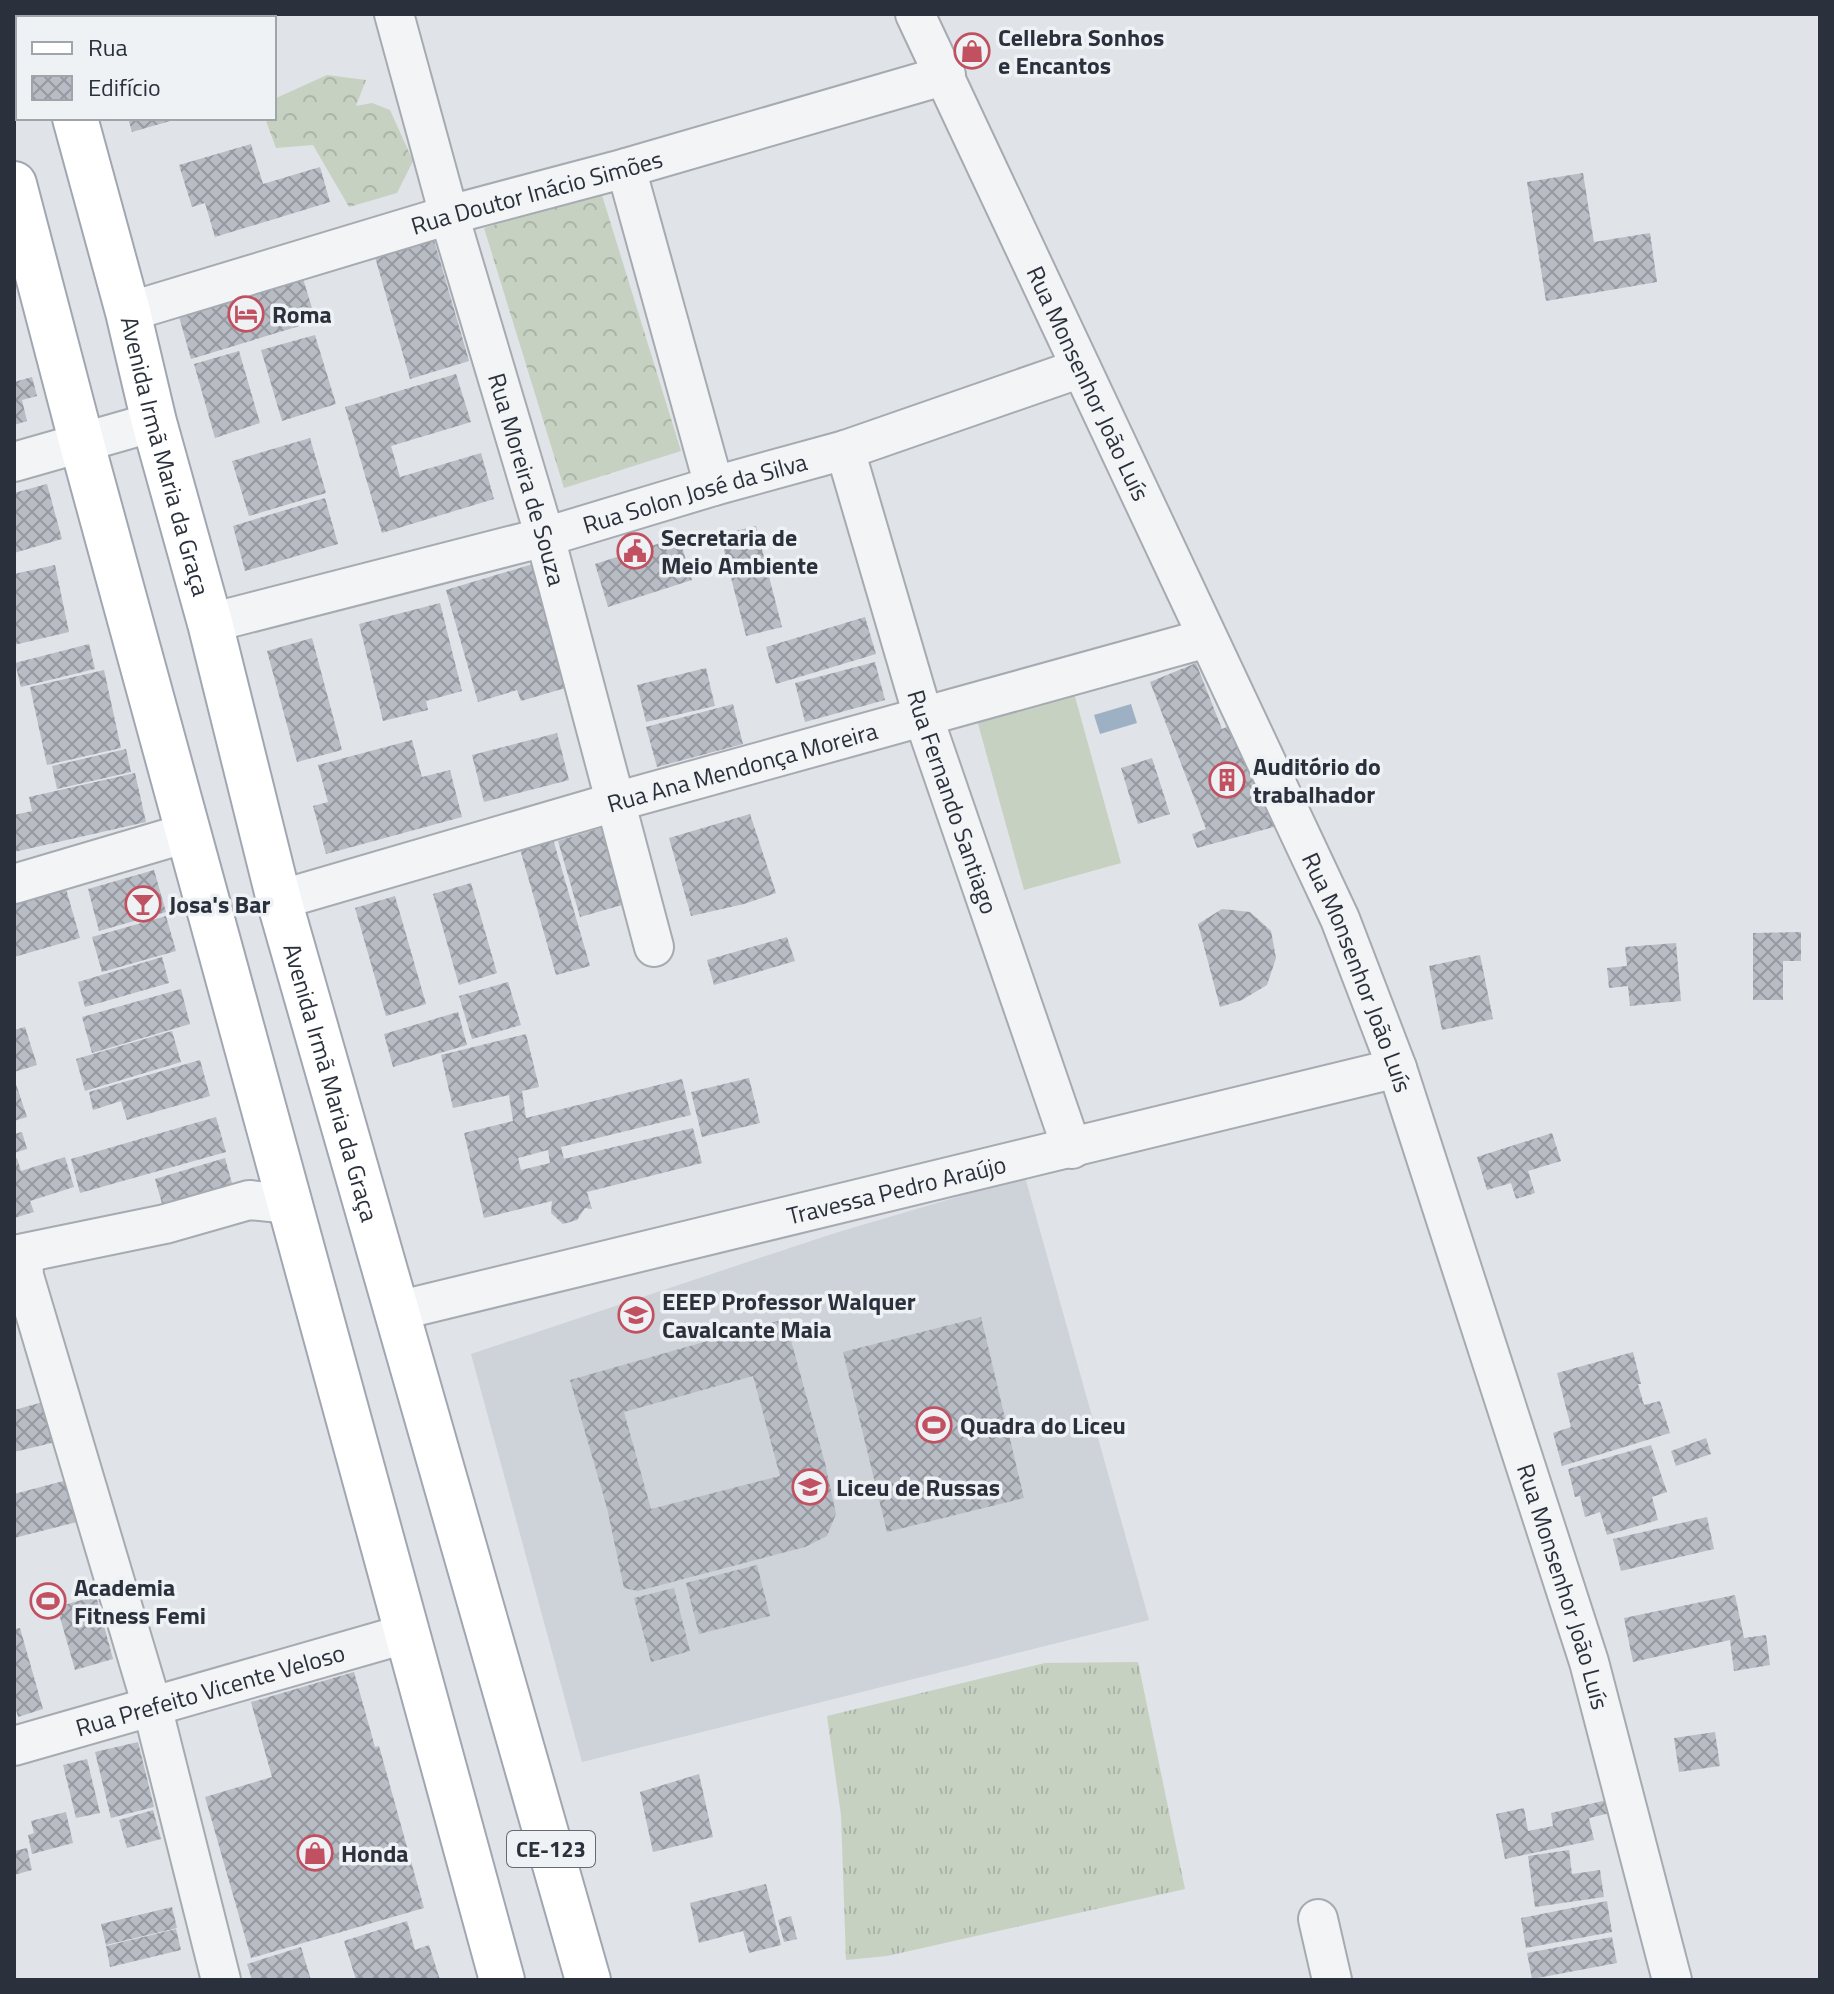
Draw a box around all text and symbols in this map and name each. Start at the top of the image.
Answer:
legend [16,16,276,120]
place label: Cellebra Sonhos e Encantos [998,19,1164,83]
text: Rua [88,29,127,65]
shop icon: Cellebra Sonhos e Encantos [953,32,991,70]
text: Edifício [88,69,161,105]
street label: Rua Doutor Inácio Simões [406,140,667,244]
street label: Rua Monsenhor João Luís [1018,260,1159,507]
hotel icon: Roma [227,295,265,333]
place label: Roma [272,296,332,332]
street label: Avenida Irmã Maria da Graça [112,313,220,600]
street label: Rua Moreira de Souza [479,369,575,590]
street label: Rua Solon José da Silva [578,443,811,543]
place label: Secretaria de Meio Ambiente [661,519,818,583]
public building icon: Secretaria de Meio Ambiente [616,532,654,570]
street label: Rua Fernando Santiago [898,686,1008,919]
street label: Rua Ana Mendonça Moreira [603,712,881,821]
place label: Auditório do trabalhador [1253,748,1381,812]
building icon: Auditório do trabalhador [1208,761,1246,799]
street label: Rua Monsenhor João Luís [1293,846,1422,1097]
bar icon: Josa's Bar [124,885,162,923]
place label: Josa's Bar [169,886,270,922]
street label: Avenida Irmã Maria da Graça [274,939,388,1226]
street label: Travessa Pedro Araújo [783,1146,1010,1234]
place label: EEEP Professor Walquer Cavalcante Maia [662,1283,916,1347]
school or university icon: EEEP Professor Walquer Cavalcante Maia [617,1296,655,1334]
sports icon: Quadra do Liceu [915,1406,953,1444]
place label: Quadra do Liceu [960,1407,1126,1443]
street label: Rua Monsenhor João Luís [1508,1459,1619,1713]
school or university icon: Liceu de Russas [791,1468,829,1506]
place label: Liceu de Russas [836,1469,1000,1505]
place label: Academia Fitness Femi [74,1569,206,1633]
sports icon: Academia Fitness Femi [29,1582,67,1620]
street label: Rua Prefeito Vicente Veloso [71,1634,349,1745]
road number: CE-123 [507,1831,595,1867]
shop icon: Honda [296,1834,334,1872]
place label: Honda [341,1835,409,1871]

